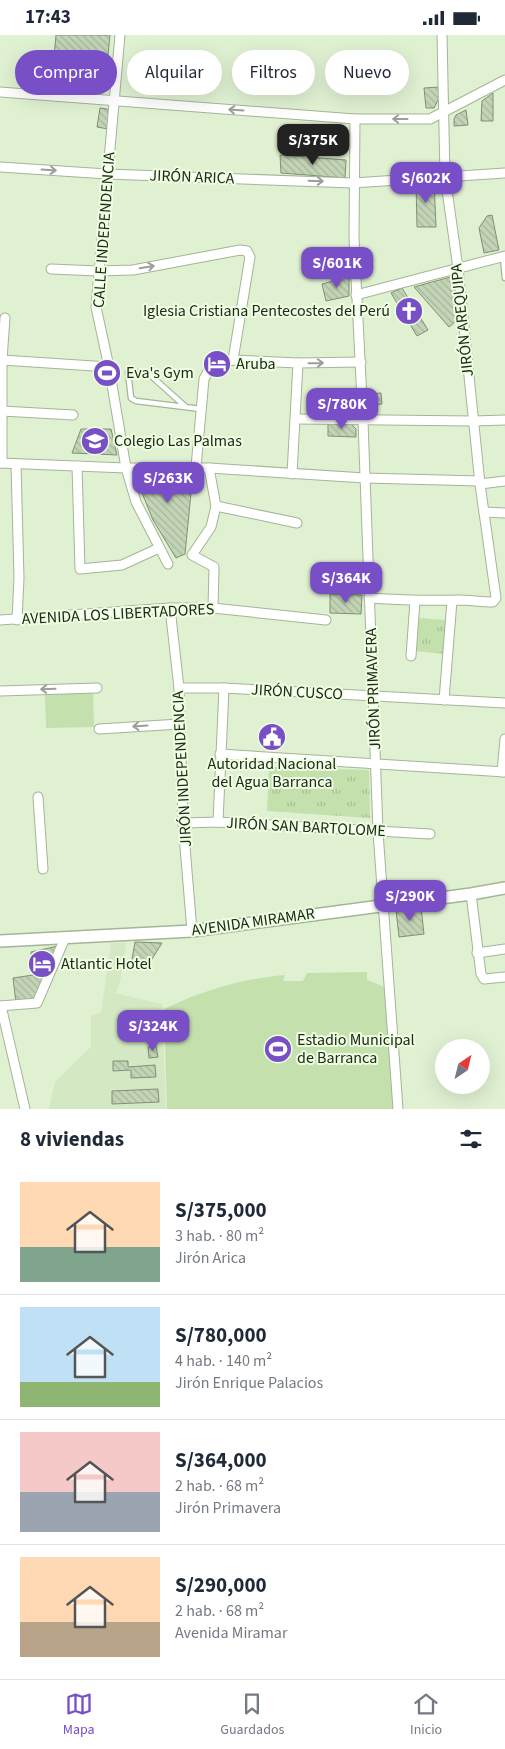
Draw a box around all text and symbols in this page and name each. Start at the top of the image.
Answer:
text: 17:43 [25,4,71,31]
chip: Comprar [15,50,117,95]
chip: Alquilar [127,50,222,95]
chip: Filtros [232,50,315,95]
chip: Nuevo [325,50,409,95]
one-way arrow [228,105,244,114]
one-way arrow [392,114,408,124]
pin: S/375K [272,123,354,166]
text: S/375K [288,129,338,151]
street label: CALLE INDEPENDENCIA [88,151,120,309]
pin: S/602K [385,161,467,204]
street label: JIRÓN ARICA [149,165,235,189]
one-way arrow [40,166,56,175]
text: S/602K [401,167,451,189]
one-way arrow [308,177,324,186]
pin: S/601K [296,247,378,289]
text: S/601K [312,252,362,274]
one-way arrow [139,262,155,272]
street label: JIRÓN AREQUIPA [445,262,479,378]
church icon: Iglesia Cristiana Pentecostes del Perú [394,296,424,326]
place label: Iglesia Cristiana Pentecostes del Perú [143,300,390,322]
hotel icon: Aruba [202,349,232,379]
place label: Aruba [236,353,276,375]
sports icon: Eva's Gym [92,358,122,388]
one-way arrow [308,358,324,368]
place label: Eva's Gym [126,362,194,384]
pin: S/780K [301,387,383,430]
text: S/780K [317,393,367,415]
school or university icon: Colegio Las Palmas [80,426,110,456]
place label: Colegio Las Palmas [114,430,242,452]
pin: S/263K [127,461,209,504]
text: S/263K [143,467,193,489]
pin: S/364K [305,561,387,604]
text: S/364K [321,567,371,589]
street label: AVENIDA LOS LIBERTADORES [21,598,215,630]
street label: JIRÓN PRIMAVERA [360,627,386,750]
street label: JIRÓN CUSCO [250,679,344,705]
one-way arrow [41,685,57,694]
street label: JIRÓN INDEPENDENCIA [167,690,197,848]
one-way arrow [132,722,148,731]
public building icon: Autoridad Nacional del Agua Barranca [257,722,287,752]
place label: Autoridad Nacional del Agua Barranca [208,753,336,793]
street label: JIRÓN SAN BARTOLOME [226,812,386,842]
pin: S/290K [369,879,451,922]
text: S/290K [385,885,435,907]
street label: AVENIDA MIRAMAR [190,902,316,942]
hotel icon: Atlantic Hotel [27,949,57,979]
place label: Atlantic Hotel [61,953,152,975]
pin: S/324K [112,1009,194,1052]
text: S/324K [128,1015,178,1037]
place label: Estadio Municipal de Barranca [297,1029,415,1069]
sports icon: Estadio Municipal de Barranca [263,1034,293,1064]
north arrow [435,1039,490,1094]
map controls [435,1039,490,1094]
text: 8 viviendas [20,1124,124,1154]
icon: filters [457,1125,485,1153]
text: S/375,000 [175,1195,267,1225]
icon: home [60,1202,120,1262]
text: 3 hab. · 80 m² [175,1225,264,1247]
text: Jirón Arica [175,1247,246,1269]
text: S/780,000 [175,1320,267,1350]
icon: home [60,1327,120,1387]
text: 4 hab. · 140 m² [175,1350,272,1372]
text: Jirón Enrique Palacios [175,1372,323,1394]
text: S/364,000 [175,1445,267,1475]
icon: home [60,1452,120,1512]
text: 2 hab. · 68 m² [175,1475,264,1497]
text: Jirón Primavera [175,1497,281,1519]
text: S/290,000 [175,1570,267,1600]
icon: home [60,1577,120,1637]
text: 2 hab. · 68 m² [175,1600,264,1622]
text: Avenida Miramar [175,1622,287,1644]
tab: Mapa [63,1690,95,1740]
tab: Guardados [220,1690,284,1740]
tab: Inicio [410,1690,442,1740]

